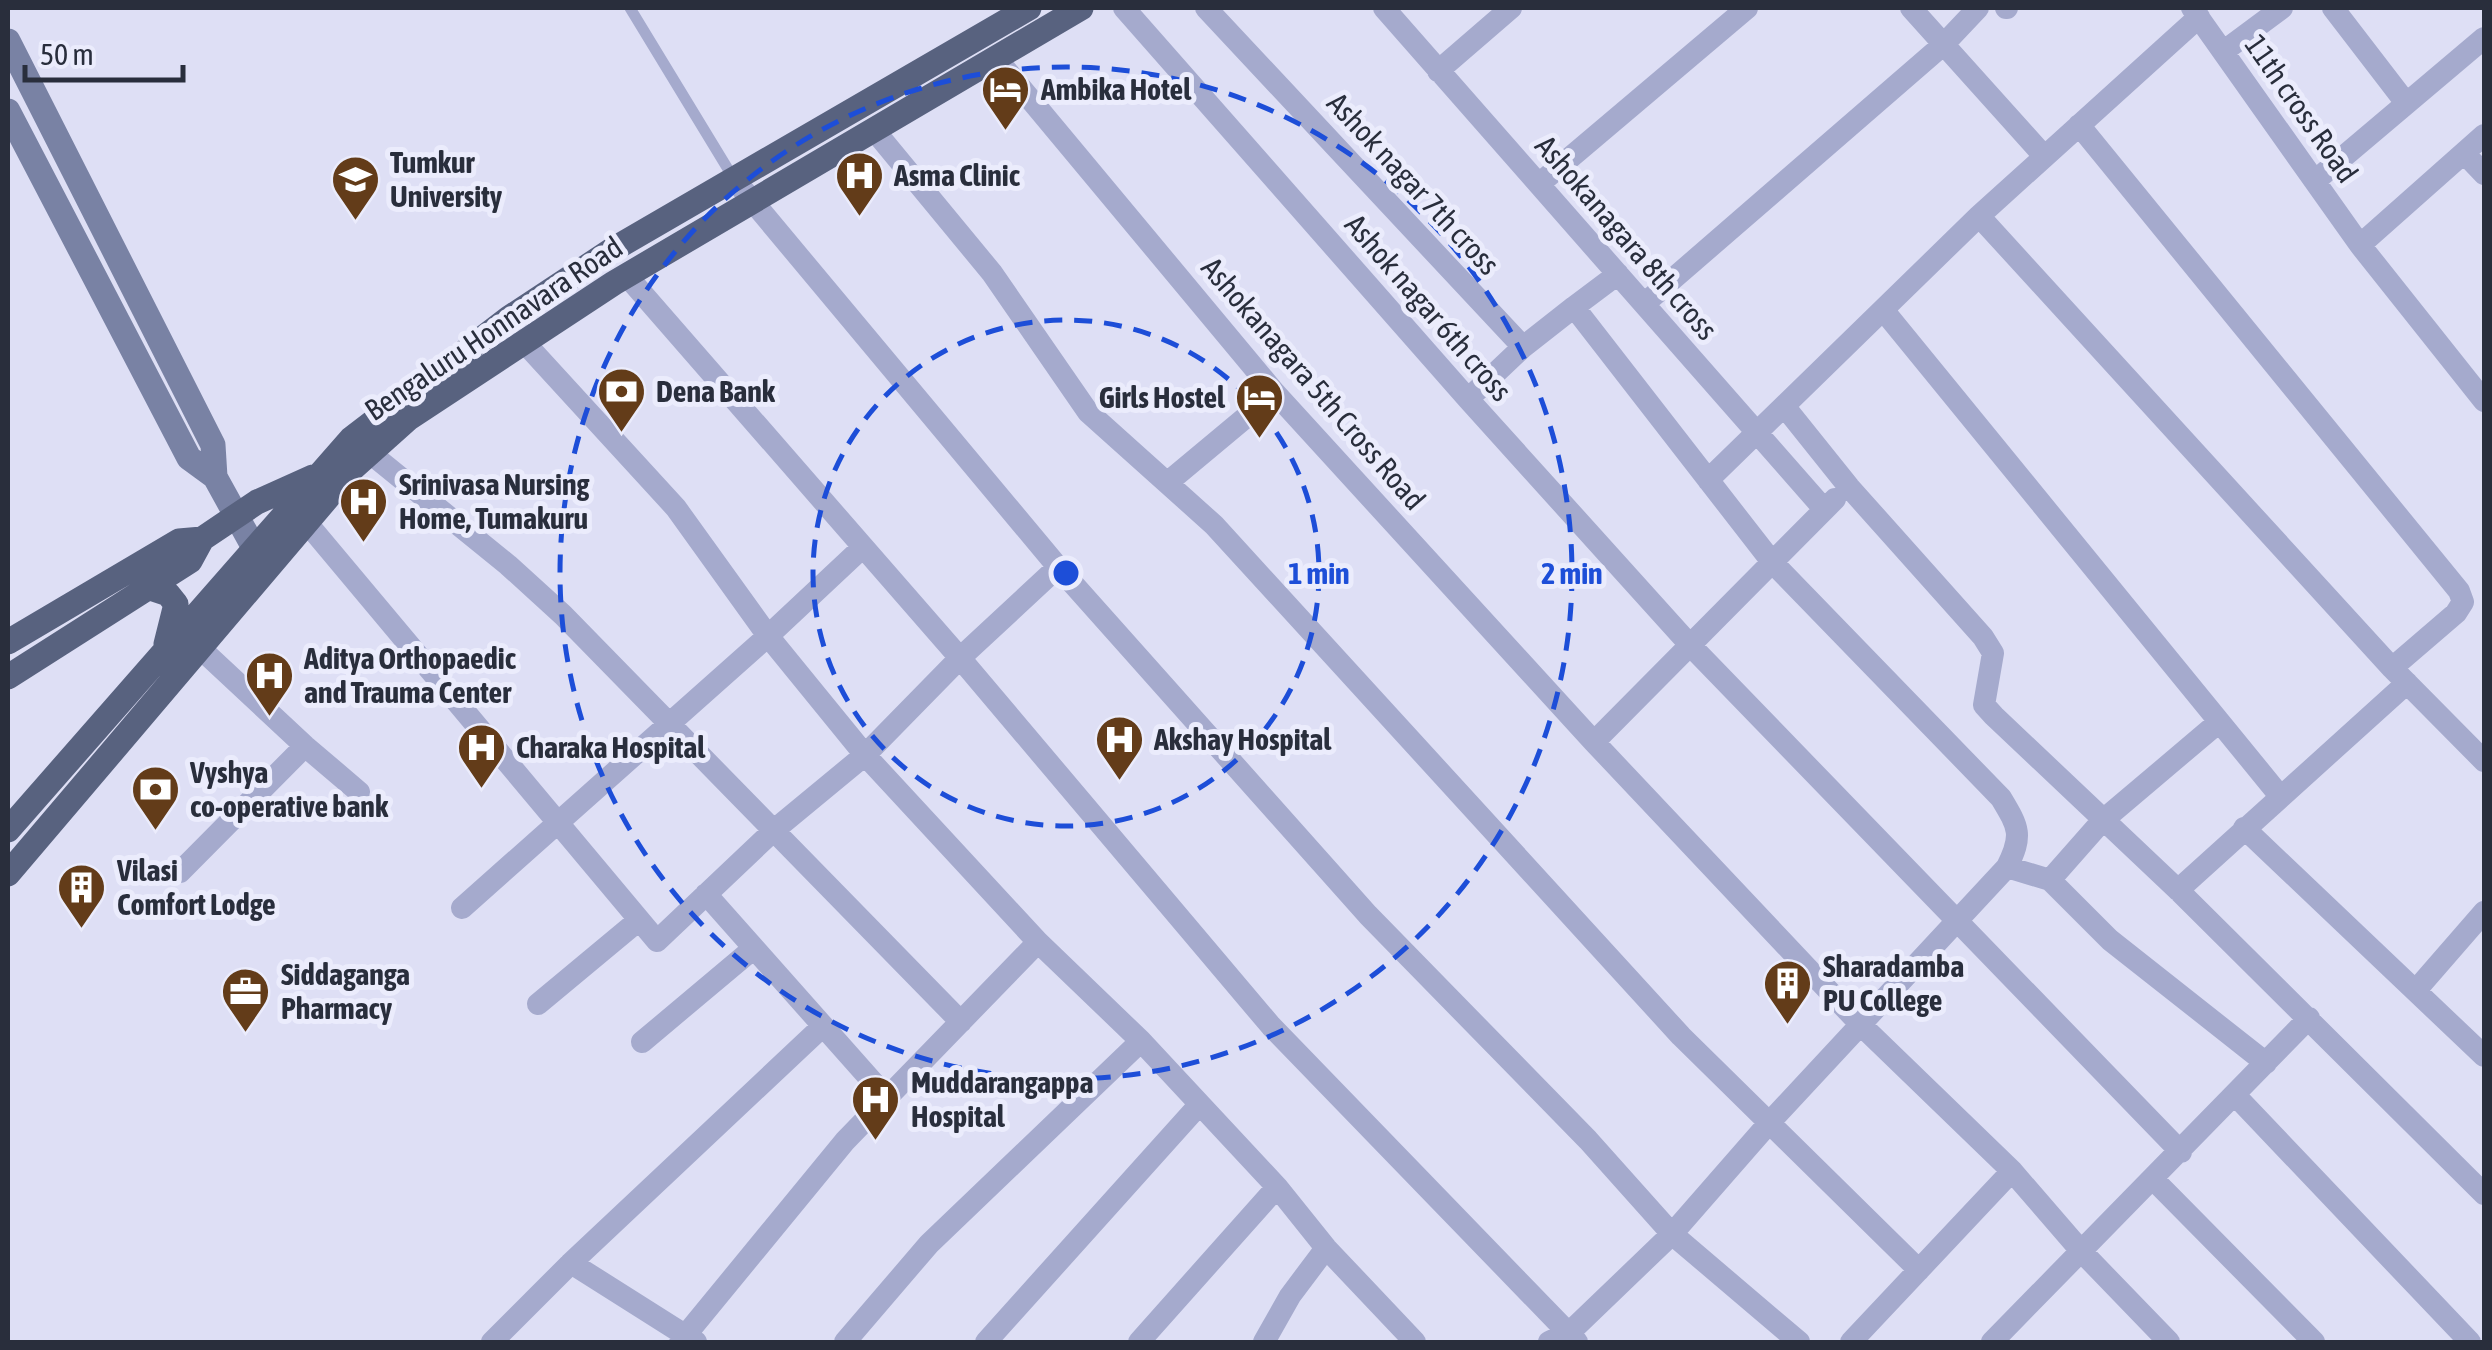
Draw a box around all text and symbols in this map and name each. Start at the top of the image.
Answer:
scale bar [25,20,182,82]
street label: 11th cross Road [2239,28,2365,189]
text: 50 m [40,37,94,71]
hotel icon: Ambika Hotel [980,64,1032,132]
place label: Ambika Hotel [1040,72,1192,106]
street label: Ashok nagar 7th cross [1321,86,1507,281]
street label: Ashokanagara 8th cross [1529,129,1724,346]
place label: Tumkur University [390,145,503,213]
hospital icon: Asma Clinic [833,150,885,218]
school or university icon: Tumkur University [329,154,381,222]
place label: Asma Clinic [893,158,1020,192]
street label: Ashok nagar 6th cross [1339,207,1519,407]
street label: Bengaluru Honnavara Road [358,229,628,427]
street label: Ashokanagara 5th Cross Road [1195,250,1432,516]
bank icon: Dena Bank [595,366,647,434]
hotel icon: Girls Hostel [1234,372,1286,440]
place label: Dena Bank [656,374,776,408]
place label: Girls Hostel [1099,380,1226,414]
place label: Srinivasa Nursing Home, Tumakuru [399,467,590,535]
hospital icon: Srinivasa Nursing Home, Tumakuru [338,476,390,544]
centre of rings [1048,555,1084,591]
text: 1 min [1288,556,1350,590]
text: 2 min [1541,556,1603,590]
place label: Aditya Orthopaedic and Trauma Center [303,641,516,709]
hospital icon: Aditya Orthopaedic and Trauma Center [243,650,295,718]
hospital icon: Akshay Hospital [1093,714,1145,782]
hospital icon: Charaka Hospital [455,722,507,790]
place label: Akshay Hospital [1153,722,1332,756]
place label: Charaka Hospital [516,730,706,764]
place label: Vyshya co-operative bank [189,755,389,823]
bank icon: Vyshya co-operative bank [129,764,181,832]
place label: Vilasi Comfort Lodge [116,853,276,921]
building icon: Vilasi Comfort Lodge [56,862,108,930]
place label: Sharadamba PU College [1823,949,1964,1017]
place label: Siddaganga Pharmacy [281,957,410,1025]
building icon: Sharadamba PU College [1762,958,1814,1026]
office icon: Siddaganga Pharmacy [220,966,272,1034]
place label: Muddarangappa Hospital [911,1065,1093,1133]
hospital icon: Muddarangappa Hospital [850,1074,902,1142]

